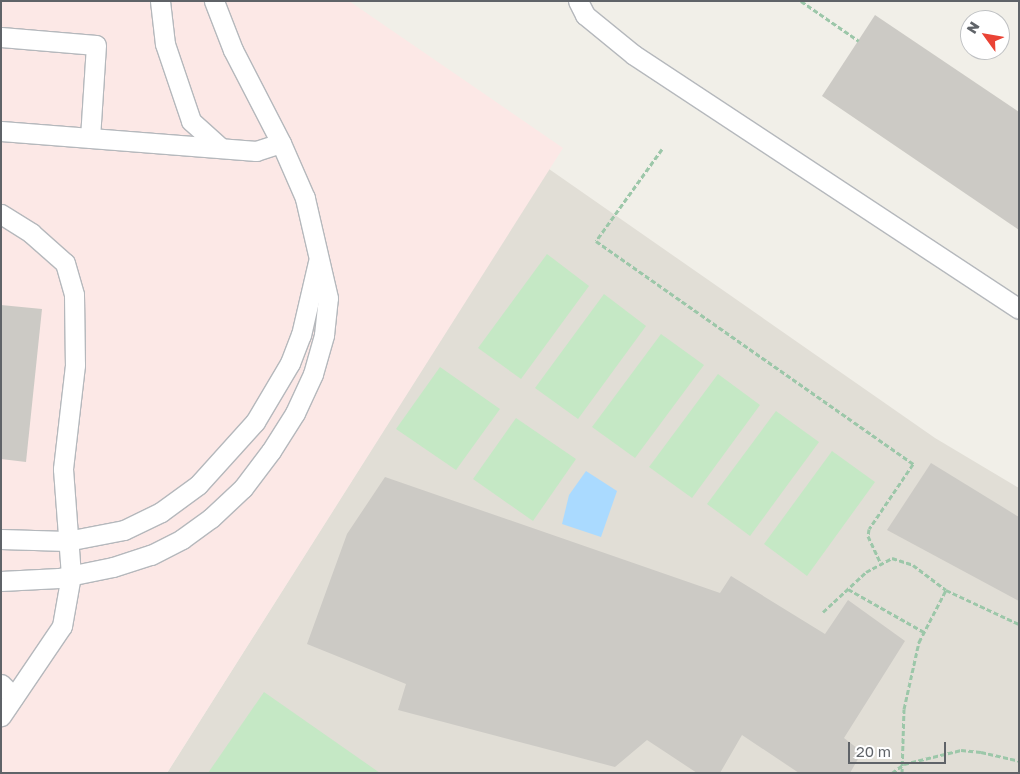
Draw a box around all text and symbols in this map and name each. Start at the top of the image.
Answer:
north arrow [960,10,1010,60]
text: N [963,18,983,36]
scale bar [850,732,948,764]
text: 20 m [856,742,891,760]

